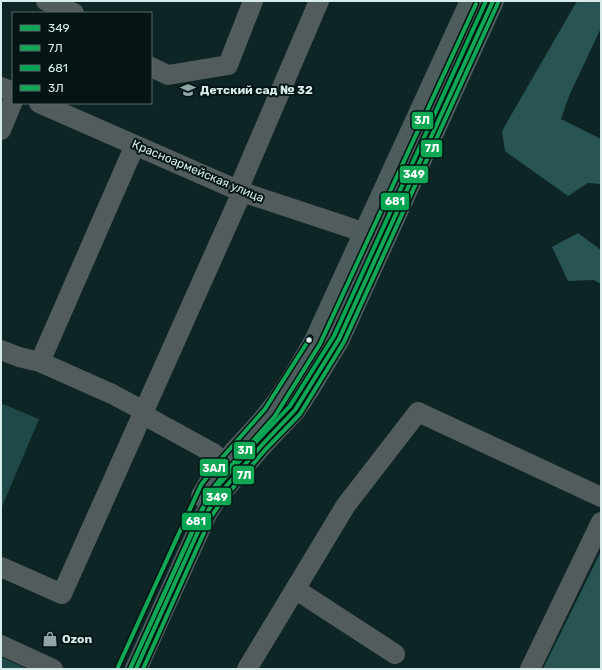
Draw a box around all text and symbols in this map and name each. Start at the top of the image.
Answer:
legend [12,12,152,104]
text: 349 [48,21,70,35]
text: 7Л [48,41,63,55]
text: 681 [48,61,68,75]
text: 3Л [48,81,64,95]
school or university icon: Детский сад № 32 [179,81,197,99]
place label: Детский сад № 32 [200,83,313,97]
line badge: 3Л [411,111,434,130]
text: 3Л [414,114,430,127]
street label: Красноармейская улица [130,137,266,205]
line badge: 7Л [420,139,443,158]
text: 7Л [425,142,439,155]
line badge: 349 [399,165,429,184]
text: 349 [403,168,425,181]
line badge: 681 [380,192,410,211]
text: 681 [385,195,405,208]
unlabelled marker [304,335,314,345]
line badge: 3Л [233,441,256,460]
text: 3Л [237,444,253,457]
line badge: 3АЛ [199,458,229,477]
text: 3АЛ [202,462,226,475]
line badge: 7Л [232,465,255,485]
text: 7Л [237,469,251,482]
line badge: 349 [202,487,232,506]
text: 349 [206,491,228,504]
line badge: 681 [181,512,212,531]
text: 681 [186,515,206,528]
shop icon: Ozon [41,630,59,648]
place label: Ozon [62,632,92,646]

